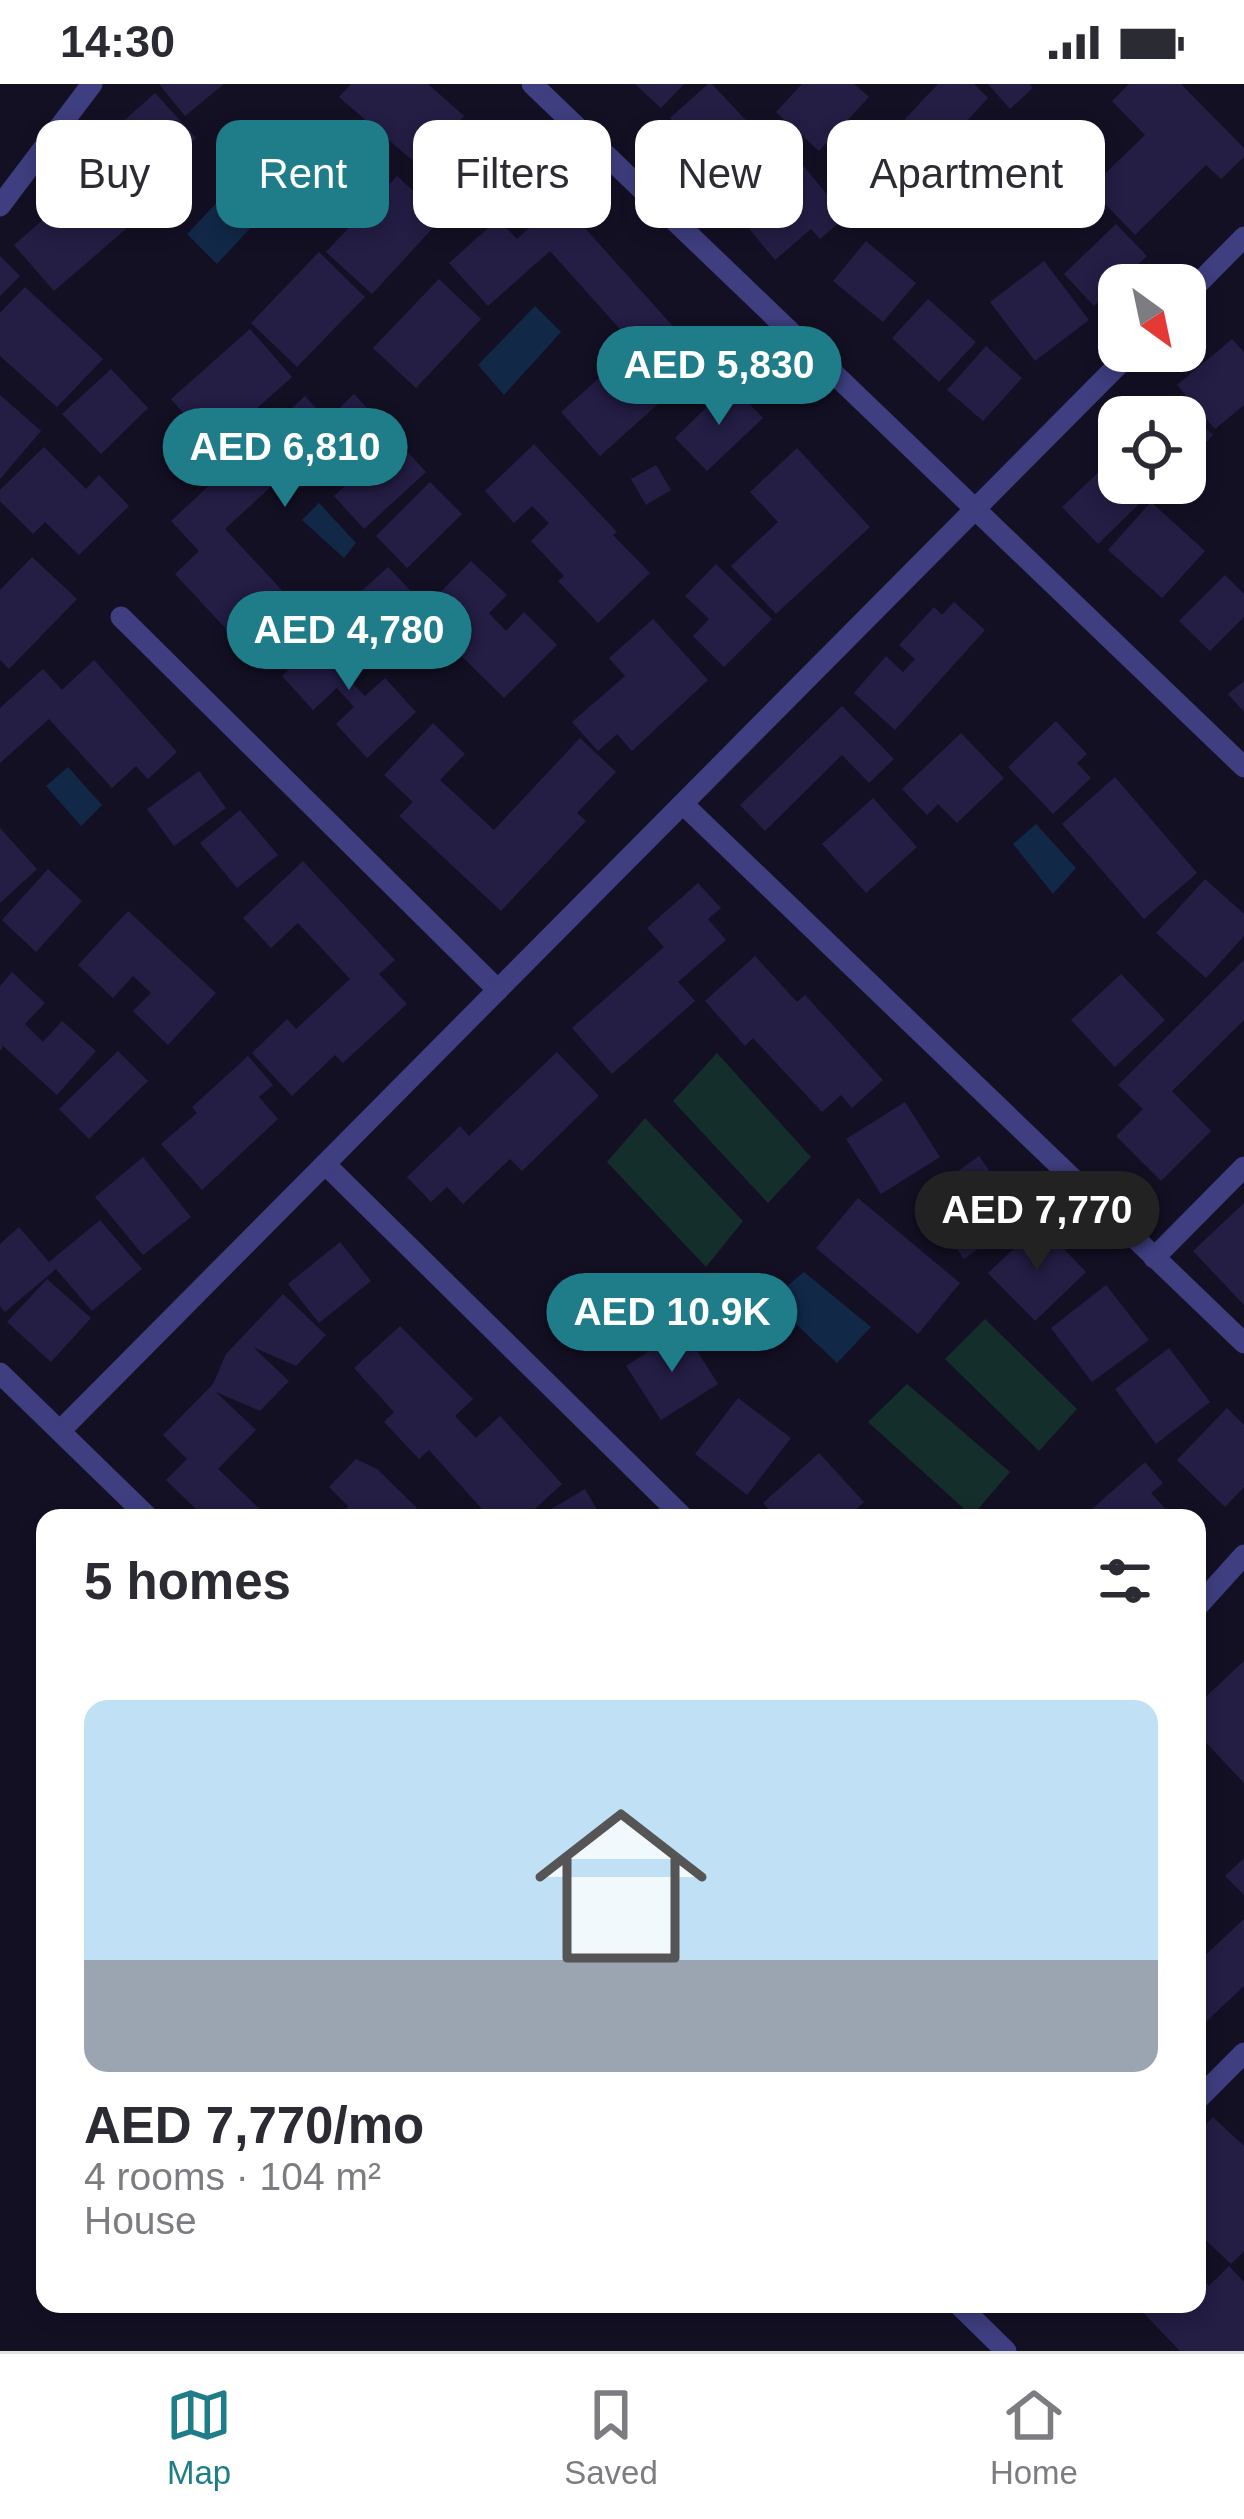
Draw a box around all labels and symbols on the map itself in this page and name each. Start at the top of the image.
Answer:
north arrow [1098,264,1206,372]
pin: AED 5,830 [582,326,856,428]
pin: AED 6,810 [148,408,422,510]
pin: AED 4,780 [212,591,486,693]
pin: AED 7,770 [900,1171,1174,1273]
pin: AED 10.9K [535,1273,809,1375]

